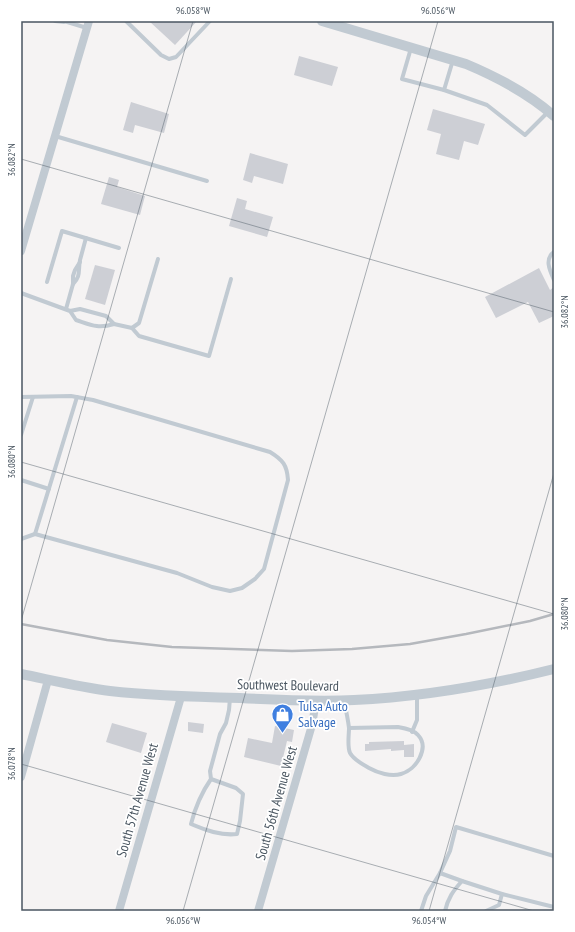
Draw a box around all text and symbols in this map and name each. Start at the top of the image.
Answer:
text: 96.058°W [176,4,210,17]
text: 96.056°W [421,4,455,17]
text: 36.082°N [5,143,18,177]
text: 36.082°N [558,295,571,329]
text: 36.080°N [5,445,18,479]
text: 36.080°N [558,597,571,631]
street label: Southwest Boulevard [237,675,339,695]
place label: Tulsa Auto Salvage [298,697,348,731]
shop icon: Tulsa Auto Salvage [270,701,296,734]
street label: South 57th Avenue West [112,741,162,859]
street label: South 56th Avenue West [251,744,301,862]
text: 36.078°N [5,747,18,781]
text: 96.056°W [166,914,200,927]
text: 96.054°W [412,914,446,927]

